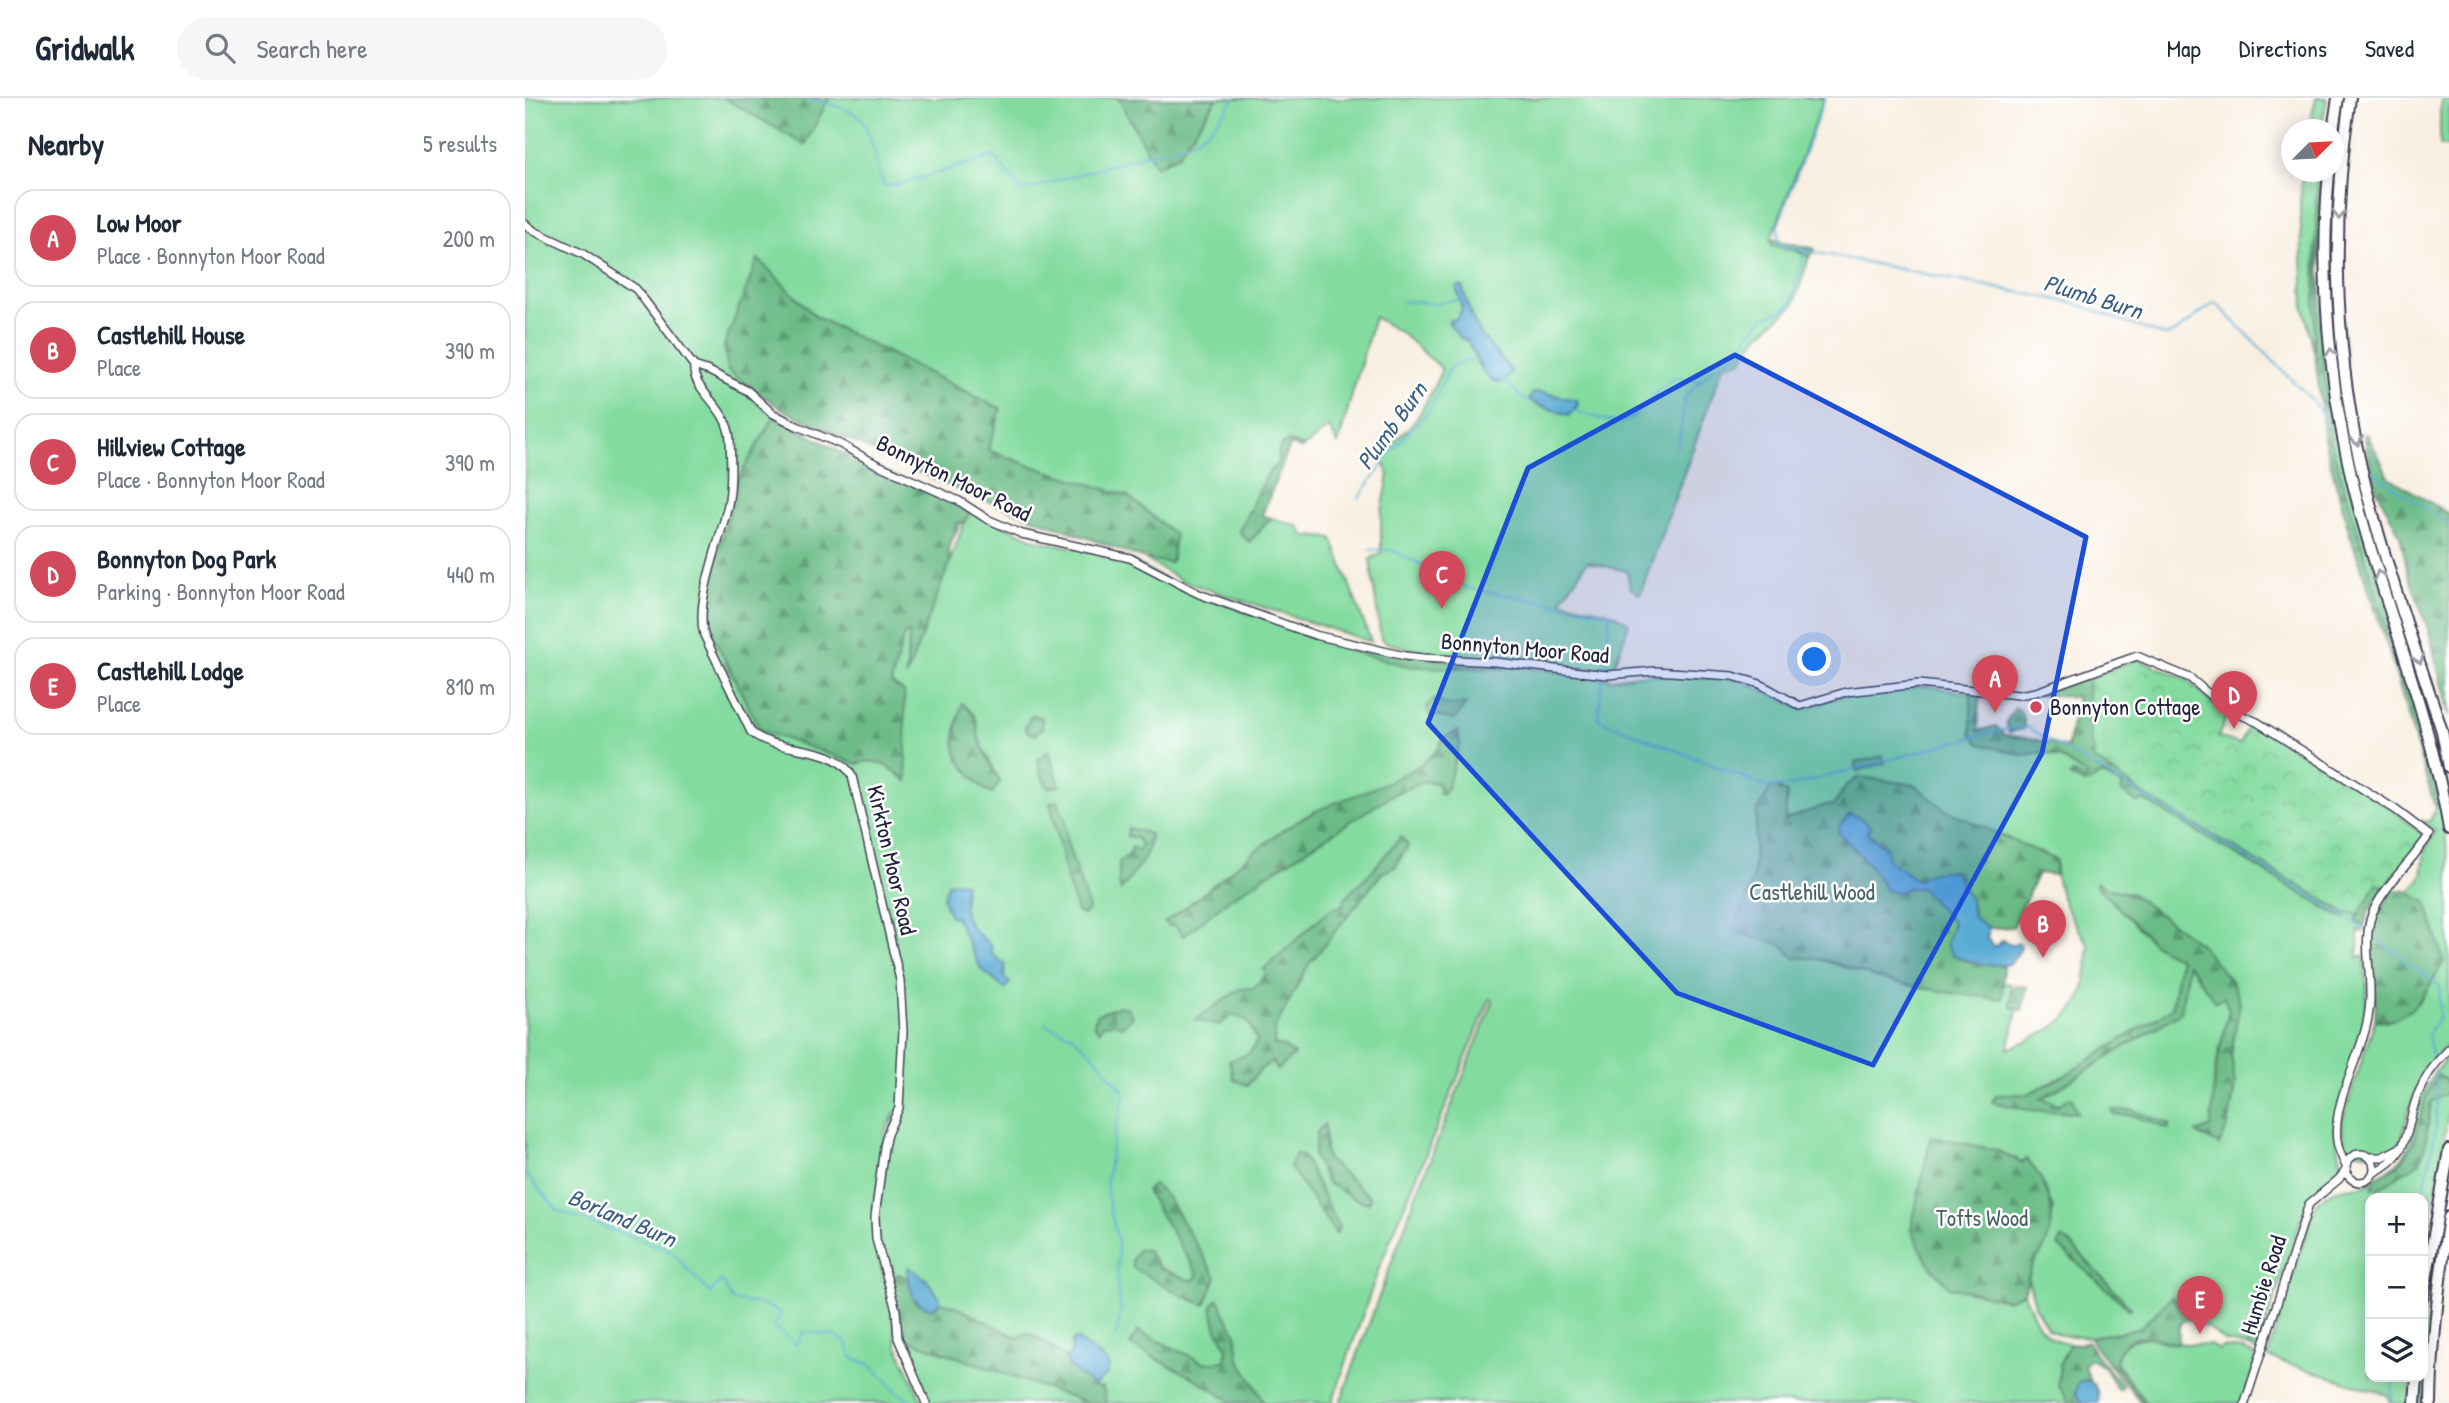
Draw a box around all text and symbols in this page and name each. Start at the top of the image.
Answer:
search box [177,17,667,80]
text: Gridwalk [35,26,135,70]
icon: search [201,29,239,67]
text: Search here [257,31,368,66]
text: Map [2167,32,2201,64]
text: Directions [2239,32,2327,64]
text: Saved [2365,32,2414,64]
north arrow [2281,119,2344,182]
text: Nearby [28,124,104,164]
text: 5 results [423,128,497,159]
text: Low Moor [97,205,182,240]
one-way arrow [2331,210,2347,220]
text: A [47,223,59,254]
text: 200 m [443,223,495,254]
text: Place · Bonnyton Moor Road [97,240,325,271]
water label: Plumb Burn [2040,266,2148,327]
text: Castlehill House [97,317,245,352]
text: B [47,335,59,366]
text: 390 m [445,335,495,366]
one-way arrow [2324,347,2339,358]
text: Place [97,352,141,383]
water label: Plumb Burn [1349,373,1435,476]
street label: Bonnyton Moor Road [872,427,1037,528]
text: Hillview Cottage [97,429,246,464]
one-way arrow [2349,435,2364,447]
text: C [47,447,59,478]
text: 390 m [445,447,495,478]
text: Place · Bonnyton Moor Road [97,464,325,495]
text: Bonnyton Dog Park [97,541,276,576]
pin: C [1419,551,1465,609]
text: D [48,559,58,590]
text: 440 m [447,559,495,590]
one-way arrow [2373,569,2388,581]
text: Parking · Bonnyton Moor Road [97,576,345,607]
street label: Bonnyton Moor Road [1440,625,1610,670]
your location [1797,642,1831,676]
text: Castlehill Lodge [97,653,244,688]
one-way arrow [2410,653,2425,665]
pin: A [1972,655,2018,713]
text: E [48,671,58,702]
text: 810 m [445,671,495,702]
pin: D [2211,671,2257,729]
text: Place [97,688,141,719]
place label: Bonnyton Cottage [2050,691,2200,722]
marker: Bonnyton Cottage [2028,699,2044,715]
street label: Kirkton Moor Road [860,782,925,938]
park label: Castlehill Wood [1749,876,1875,907]
pin: B [2020,900,2066,958]
water label: Borland Burn [563,1180,683,1255]
map controls [2365,1193,2428,1382]
button: + [2365,1193,2428,1256]
park label: Tofts Wood [1936,1202,2028,1233]
street label: Humbie Road [2232,1231,2293,1338]
button: − [2365,1256,2428,1319]
pin: E [2177,1276,2223,1334]
button: layers [2365,1319,2428,1382]

